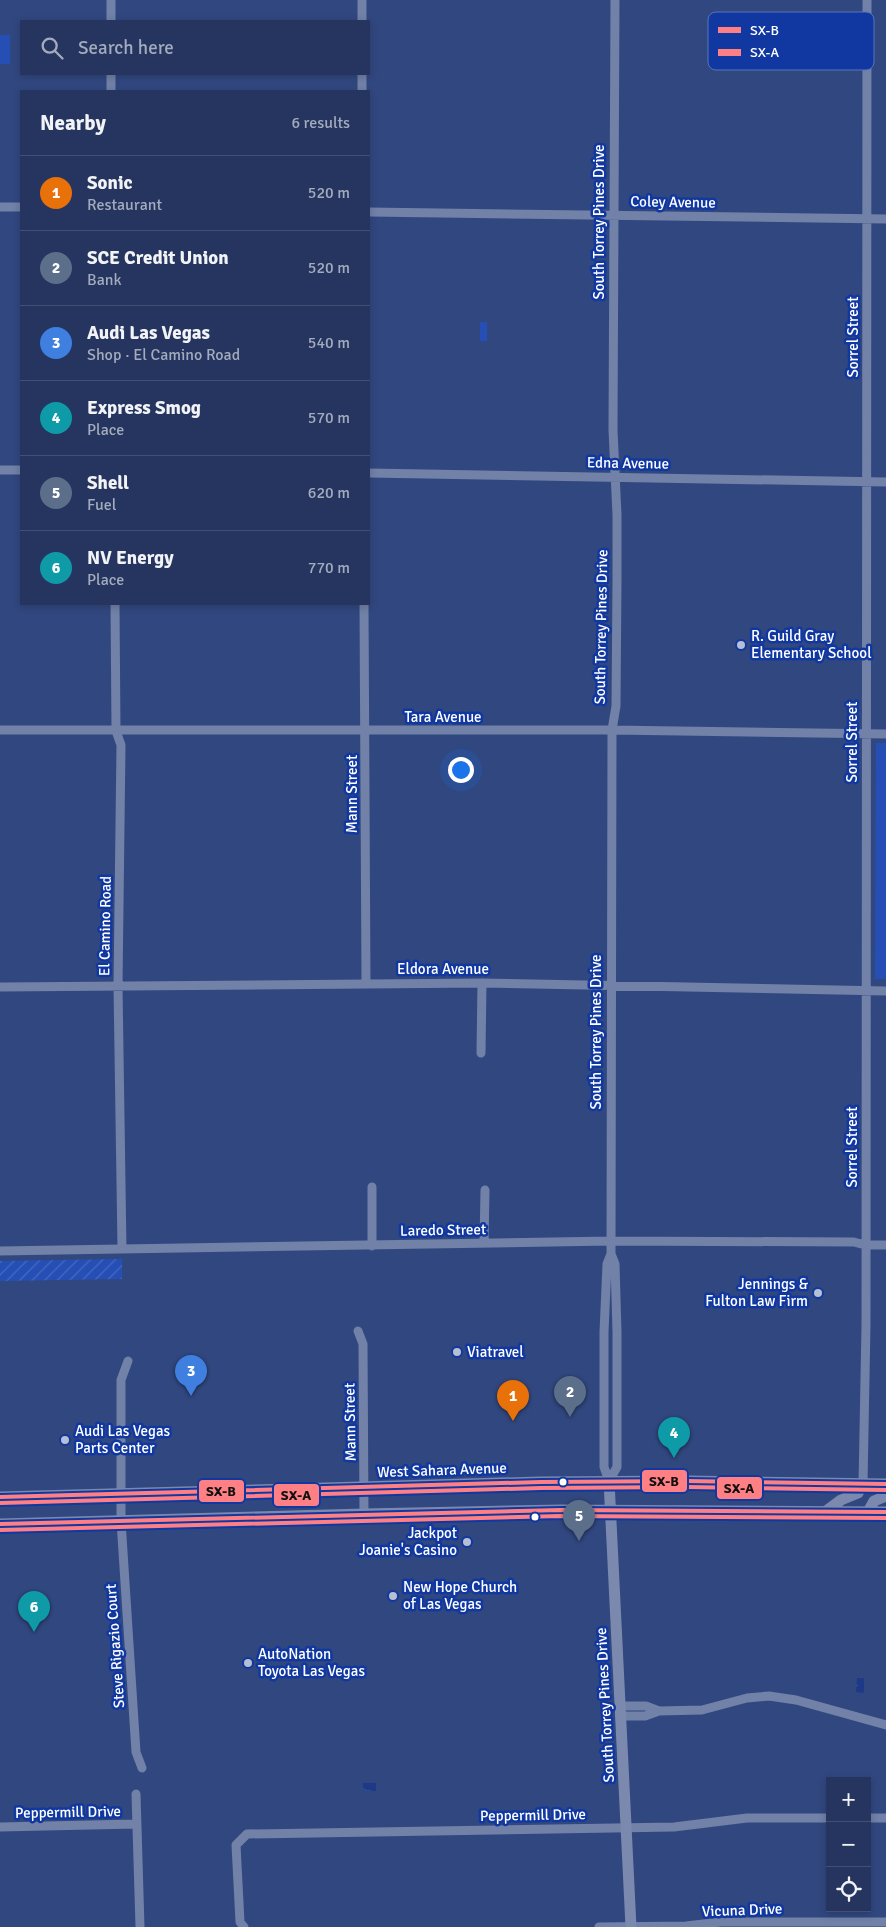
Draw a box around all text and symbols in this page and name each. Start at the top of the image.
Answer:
legend [708,12,874,70]
search box [20,20,370,75]
text: SX-B [750,22,779,39]
icon: search [38,34,66,62]
text: Search here [78,36,174,60]
text: SX-A [750,44,779,61]
text: Nearby [40,110,106,136]
text: 6 results [291,113,350,133]
street label: South Torrey Pines Drive [590,144,608,300]
text: Sonic [87,171,133,195]
text: 1 [52,183,60,203]
text: 520 m [308,183,350,203]
street label: Coley Avenue [630,192,716,212]
text: Restaurant [87,195,162,215]
text: SCE Credit Union [87,246,229,270]
text: 2 [52,258,60,278]
text: 520 m [308,258,350,278]
text: Bank [87,270,122,290]
street label: Sorrel Street [844,296,862,378]
text: Audi Las Vegas [87,321,210,345]
text: 3 [52,333,60,353]
text: 540 m [308,333,350,353]
text: Shop · El Camino Road [87,345,240,365]
text: Express Smog [87,396,201,420]
text: 4 [52,408,60,428]
text: 570 m [308,408,350,428]
text: Place [87,420,124,440]
street label: Edna Avenue [587,453,669,473]
text: Shell [87,471,129,495]
text: 5 [52,483,60,503]
text: 620 m [308,483,350,503]
text: Fuel [87,495,116,515]
text: NV Energy [87,546,174,570]
street label: South Torrey Pines Drive [591,549,611,705]
text: 6 [52,558,60,578]
text: 770 m [308,558,350,578]
text: Place [87,570,124,590]
place label: R. Guild Gray Elementary School [751,627,872,662]
marker: R. Guild Gray Elementary School [735,639,747,651]
street label: Sorrel Street [843,701,861,783]
street label: Tara Avenue [404,708,482,726]
street label: Mann Street [343,755,361,833]
your location [448,757,474,783]
street label: El Camino Road [95,876,115,976]
street label: South Torrey Pines Drive [587,954,605,1110]
street label: Eldora Avenue [397,960,489,978]
street label: Sorrel Street [843,1106,861,1188]
street label: Laredo Street [400,1220,486,1240]
place label: Jennings & Fulton Law Firm [705,1275,809,1310]
marker: Jennings & Fulton Law Firm [812,1287,824,1299]
place label: Viatravel [467,1343,524,1361]
marker: Viatravel [451,1346,463,1358]
pin: 3 [175,1355,207,1396]
pin: 2 [554,1376,586,1417]
pin: 1 [497,1380,529,1421]
street label: Mann Street [340,1383,360,1461]
pin: 4 [658,1417,690,1458]
place label: Audi Las Vegas Parts Center [75,1422,171,1457]
marker: Audi Las Vegas Parts Center [59,1434,71,1446]
street label: West Sahara Avenue [377,1459,507,1481]
line badge: SX-B [641,1469,688,1493]
text: SX-B [649,1473,679,1490]
line badge: SX-A [716,1476,763,1500]
unlabelled marker [558,1477,568,1487]
line badge: SX-B [198,1479,245,1503]
text: SX-A [724,1480,754,1497]
text: SX-B [206,1483,236,1500]
line badge: SX-A [273,1483,320,1507]
text: SX-A [281,1487,311,1504]
pin: 5 [563,1500,595,1541]
unlabelled marker [530,1512,540,1522]
place label: Jackpot Joanie's Casino [359,1524,457,1559]
marker: Jackpot Joanie's Casino [461,1536,473,1548]
place label: New Hope Church of Las Vegas [403,1578,517,1613]
street label: Steve Rigazio Court [102,1583,128,1709]
marker: New Hope Church of Las Vegas [387,1590,399,1602]
pin: 6 [18,1591,50,1632]
street label: South Torrey Pines Drive [592,1627,618,1783]
place label: AutoNation Toyota Las Vegas [258,1645,365,1680]
marker: AutoNation Toyota Las Vegas [242,1657,254,1669]
map controls [826,1777,871,1912]
button: + [826,1777,871,1822]
street label: Peppermill Drive [15,1802,121,1822]
street label: Peppermill Drive [480,1805,586,1825]
button: − [826,1822,871,1867]
button: locate [826,1867,871,1912]
street label: Vicuna Drive [701,1900,783,1920]

